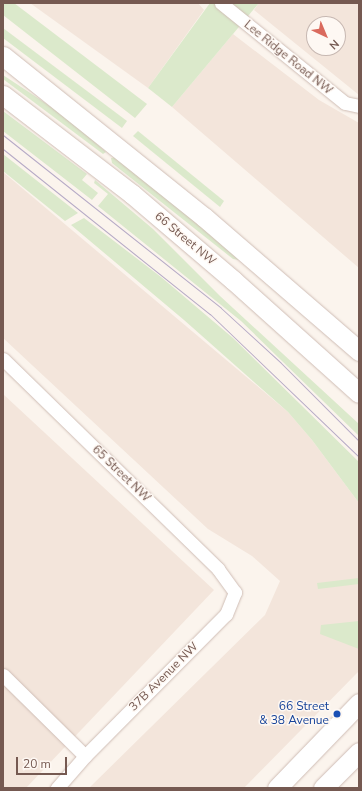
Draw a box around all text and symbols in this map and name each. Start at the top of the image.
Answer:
north arrow [306,16,346,56]
street label: Lee Ridge Road NW [241,18,335,98]
street label: 66 Street NW [151,209,219,269]
street label: 65 Street NW [89,443,153,505]
street label: 37B Avenue NW [127,640,201,714]
place label: 66 Street & 38 Avenue [259,700,329,728]
marker: 66 Street & 38 Avenue [332,709,342,719]
scale bar [18,749,69,775]
text: 20 m [23,756,51,772]

